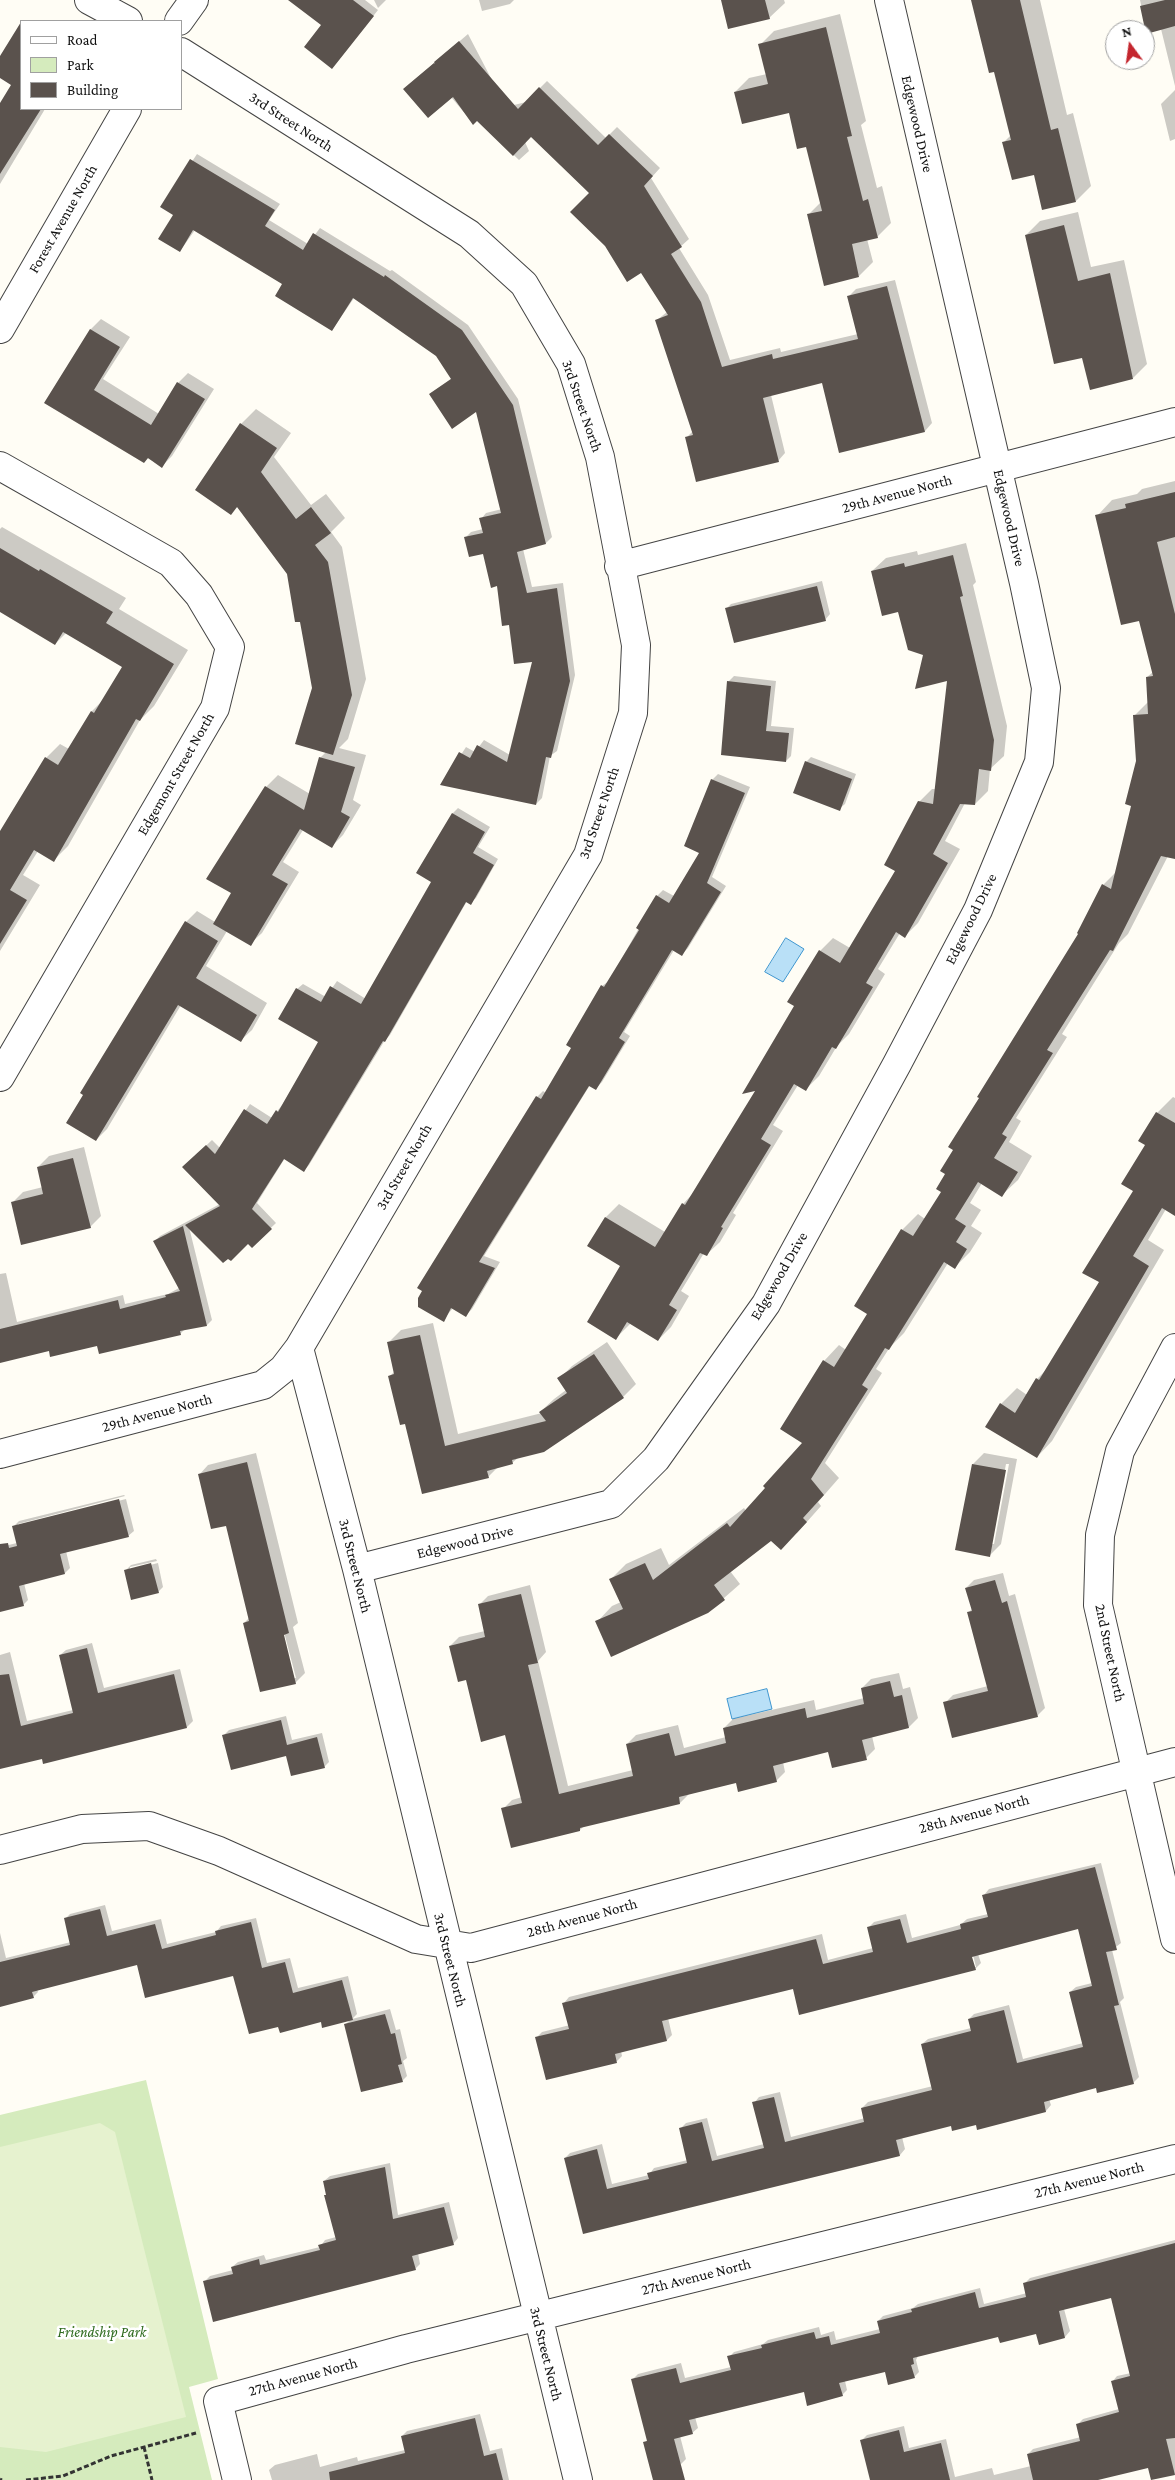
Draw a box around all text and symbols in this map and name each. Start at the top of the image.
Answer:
legend [20,20,182,110]
north arrow [1105,20,1155,70]
text: N [1120,23,1133,40]
text: Road [67,32,97,48]
text: Park [67,57,94,73]
street label: Edgewood Drive [897,74,937,174]
text: Building [67,82,118,98]
street label: 3rd Street North [246,88,336,156]
street label: Forest Avenue North [25,162,101,276]
street label: 3rd Street North [558,358,606,454]
street label: Edgewood Drive [989,468,1029,568]
street label: 29th Avenue North [840,471,954,517]
street label: Edgemont Street North [134,709,218,839]
street label: 3rd Street North [575,765,623,861]
street label: Edgewood Drive [941,871,1001,967]
street label: 3rd Street North [372,1121,436,1213]
street label: Edgewood Drive [746,1229,812,1323]
street label: 29th Avenue North [100,1390,214,1436]
street label: 3rd Street North [335,1517,375,1615]
street label: Edgewood Drive [415,1521,515,1563]
street label: 2nd Street North [1091,1602,1129,1704]
street label: 28th Avenue North [917,1791,1031,1837]
street label: 28th Avenue North [525,1895,639,1941]
street label: 3rd Street North [430,1911,470,2009]
street label: 27th Avenue North [1032,2158,1146,2202]
street label: 27th Avenue North [639,2255,753,2299]
street label: 3rd Street North [526,2305,566,2403]
park label: Friendship Park [58,2323,146,2341]
street label: 27th Avenue North [247,2354,359,2400]

